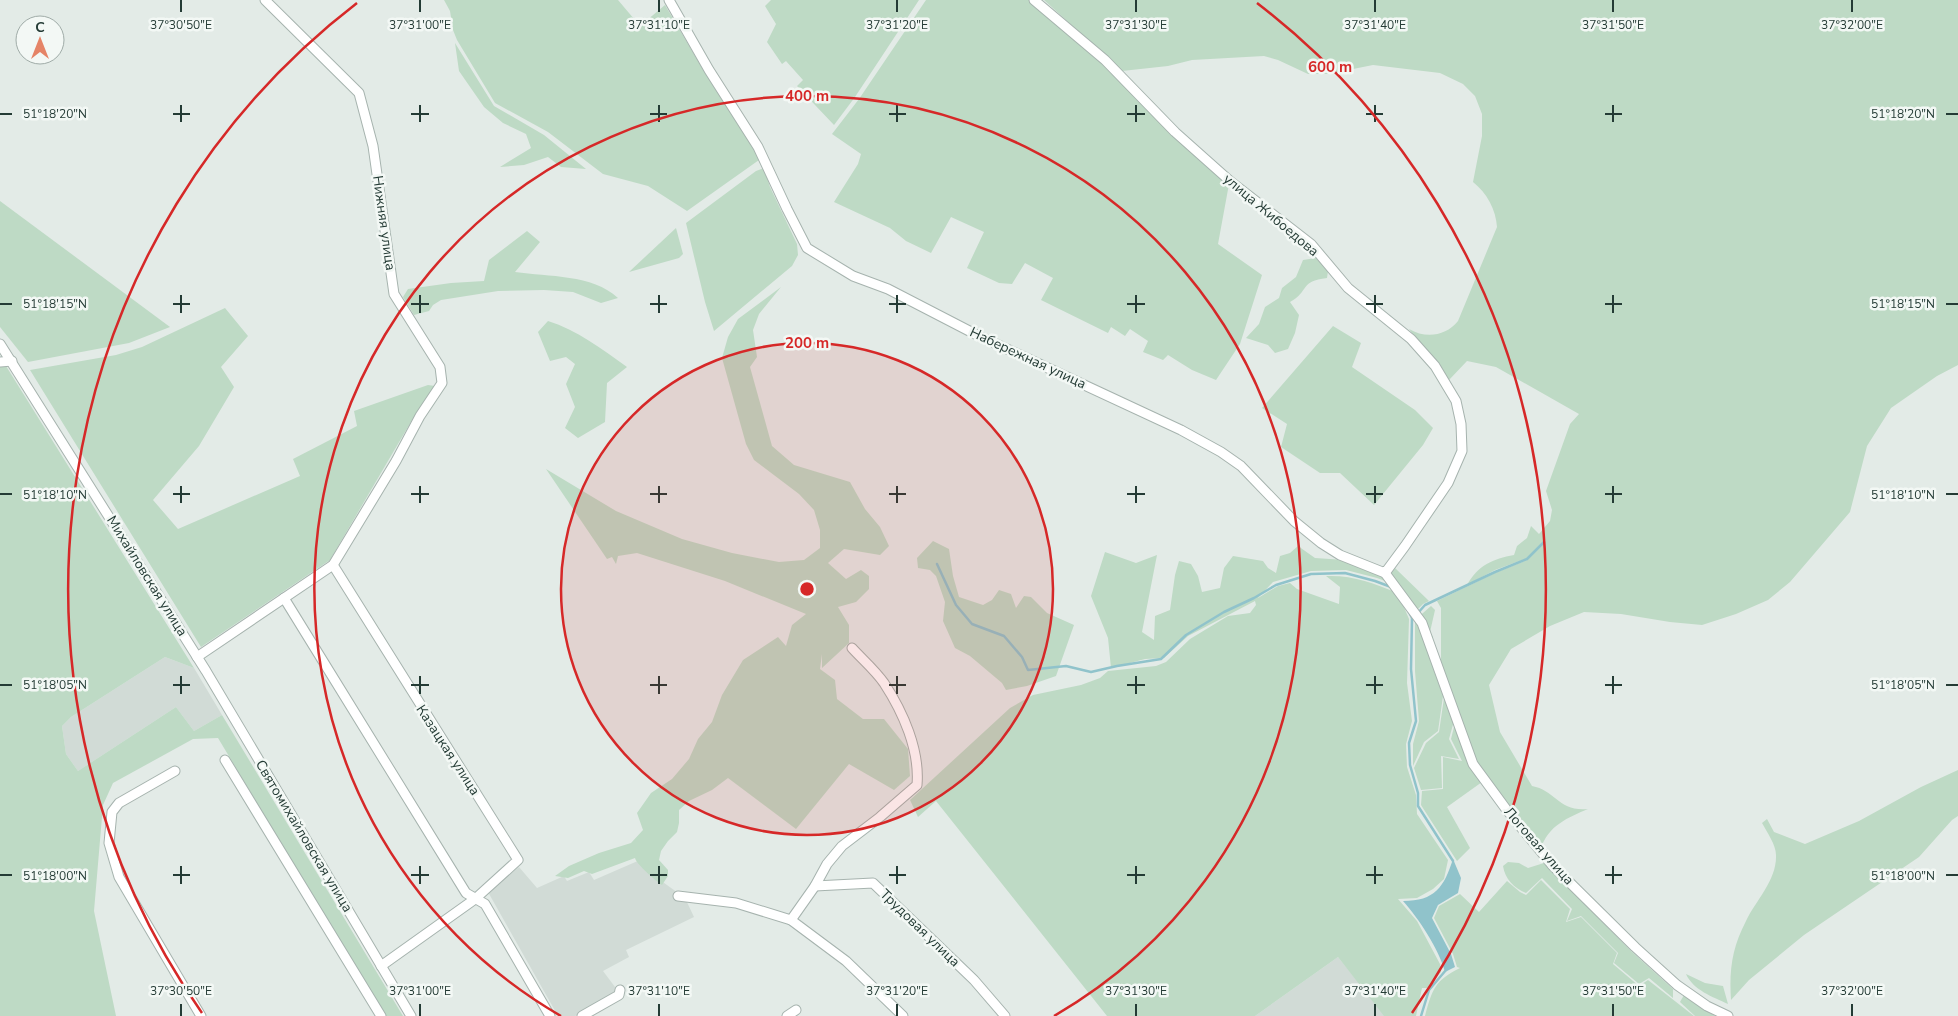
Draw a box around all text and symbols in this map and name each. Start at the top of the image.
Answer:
north arrow [15,15,65,65]
text: 37°30'50"E [150,17,212,33]
text: 37°31'00"E [389,17,451,33]
text: 37°31'10"E [628,17,690,33]
text: 37°31'20"E [866,17,928,33]
text: 37°31'30"E [1105,17,1167,33]
text: 37°31'40"E [1344,17,1406,33]
text: 37°31'50"E [1582,17,1644,33]
text: 37°32'00"E [1821,17,1883,33]
text: С [35,18,45,37]
text: 600 m [1308,57,1352,77]
text: 400 m [785,86,829,106]
text: 51°18'20"N [23,106,87,122]
text: 51°18'20"N [1871,106,1935,122]
street label: улица Жибоедова [1219,169,1323,261]
street label: Нижняя улица [368,174,400,272]
text: 51°18'15"N [23,296,87,312]
text: 51°18'15"N [1871,296,1935,312]
street label: Набережная улица [967,323,1089,393]
text: 200 m [785,333,829,353]
text: 51°18'10"N [23,487,87,503]
text: 51°18'10"N [1871,487,1935,503]
street label: Михайловская улица [102,512,192,640]
centre of rings [798,580,816,598]
text: 51°18'05"N [23,677,87,693]
text: 51°18'05"N [1871,677,1935,693]
street label: Казацкая улица [412,701,484,799]
street label: Святомихайловская улица [251,756,357,916]
street label: Логовая улица [1500,803,1578,889]
text: 51°18'00"N [23,868,87,884]
text: 51°18'00"N [1871,868,1935,884]
street label: Трудовая улица [876,885,964,971]
text: 37°30'50"E [150,983,212,999]
text: 37°31'00"E [389,983,451,999]
text: 37°31'10"E [628,983,690,999]
text: 37°31'20"E [866,983,928,999]
text: 37°31'30"E [1105,983,1167,999]
text: 37°31'40"E [1344,983,1406,999]
text: 37°31'50"E [1582,983,1644,999]
text: 37°32'00"E [1821,983,1883,999]

